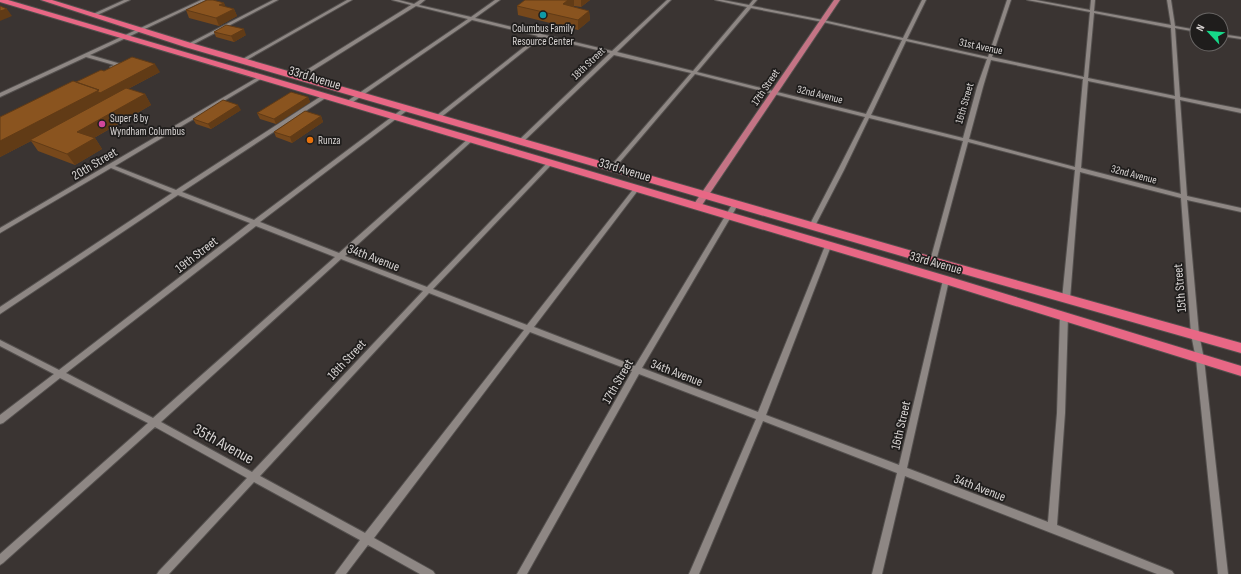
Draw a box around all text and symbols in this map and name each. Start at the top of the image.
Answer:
marker: Columbus Family Resource Center [538,10,548,20]
north arrow [1189,12,1229,52]
place label: Columbus Family Resource Center [512,22,575,48]
text: N [1193,22,1208,33]
street label: 31st Avenue [958,36,1004,57]
street label: 18th Street [569,44,608,83]
street label: 33rd Avenue [287,62,343,93]
street label: 17th Street [748,66,783,108]
street label: 16th Street [952,81,977,125]
street label: 32nd Avenue [795,82,844,106]
place label: Super 8 by Wyndham Columbus [110,112,185,138]
marker: Super 8 by Wyndham Columbus [97,119,107,129]
place label: Runza [318,134,341,147]
marker: Runza [305,135,315,145]
street label: 20th Street [69,144,120,184]
street label: 33rd Avenue [597,154,653,185]
street label: 32nd Avenue [1109,162,1158,187]
street label: 19th Street [172,233,221,276]
street label: 34th Avenue [345,241,402,275]
street label: 33rd Avenue [908,248,964,278]
street label: 15th Street [1170,263,1190,313]
street label: 18th Street [324,336,369,383]
street label: 17th Street [599,356,637,407]
street label: 34th Avenue [648,356,705,390]
street label: 16th Street [888,399,914,451]
street label: 35th Avenue [190,420,257,469]
street label: 34th Avenue [951,471,1008,505]

